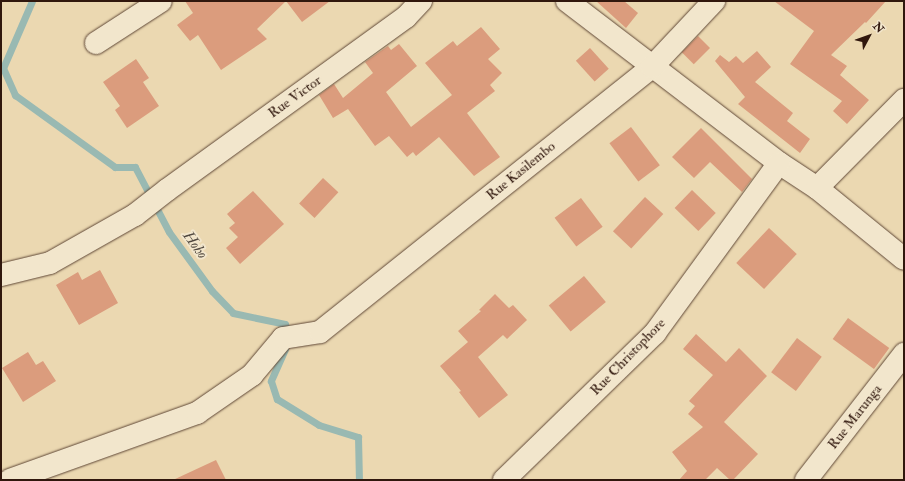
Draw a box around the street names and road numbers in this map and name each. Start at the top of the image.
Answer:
street label: Rue Victor [265,72,325,122]
street label: Rue Kasilembo [483,138,559,204]
street label: Rue Christophore [587,315,669,399]
street label: Rue Marunga [825,381,885,453]

